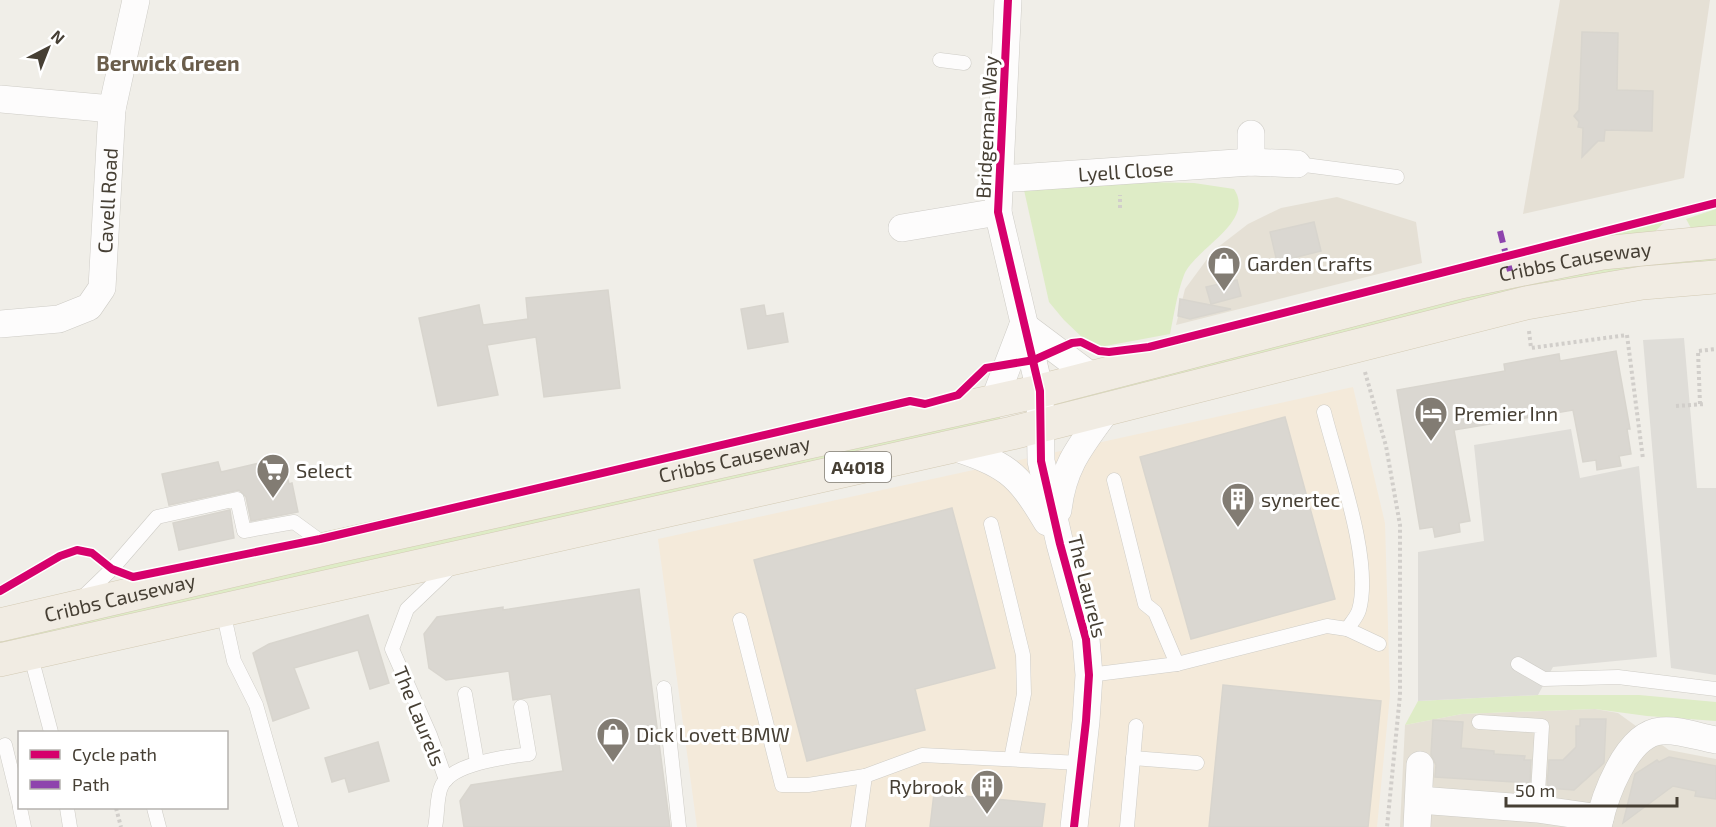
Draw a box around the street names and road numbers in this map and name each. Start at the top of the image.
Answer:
street label: Bridgeman Way [970,54,1002,199]
street label: Cavell Road [92,147,122,254]
street label: Lyell Close [1077,155,1174,186]
street label: Cribbs Causeway [1497,236,1653,286]
street label: Cribbs Causeway [656,430,813,487]
road number: A4018 [825,452,891,482]
street label: The Laurels [1064,532,1112,640]
street label: Cribbs Causeway [42,568,198,626]
street label: The Laurels [389,663,451,769]

